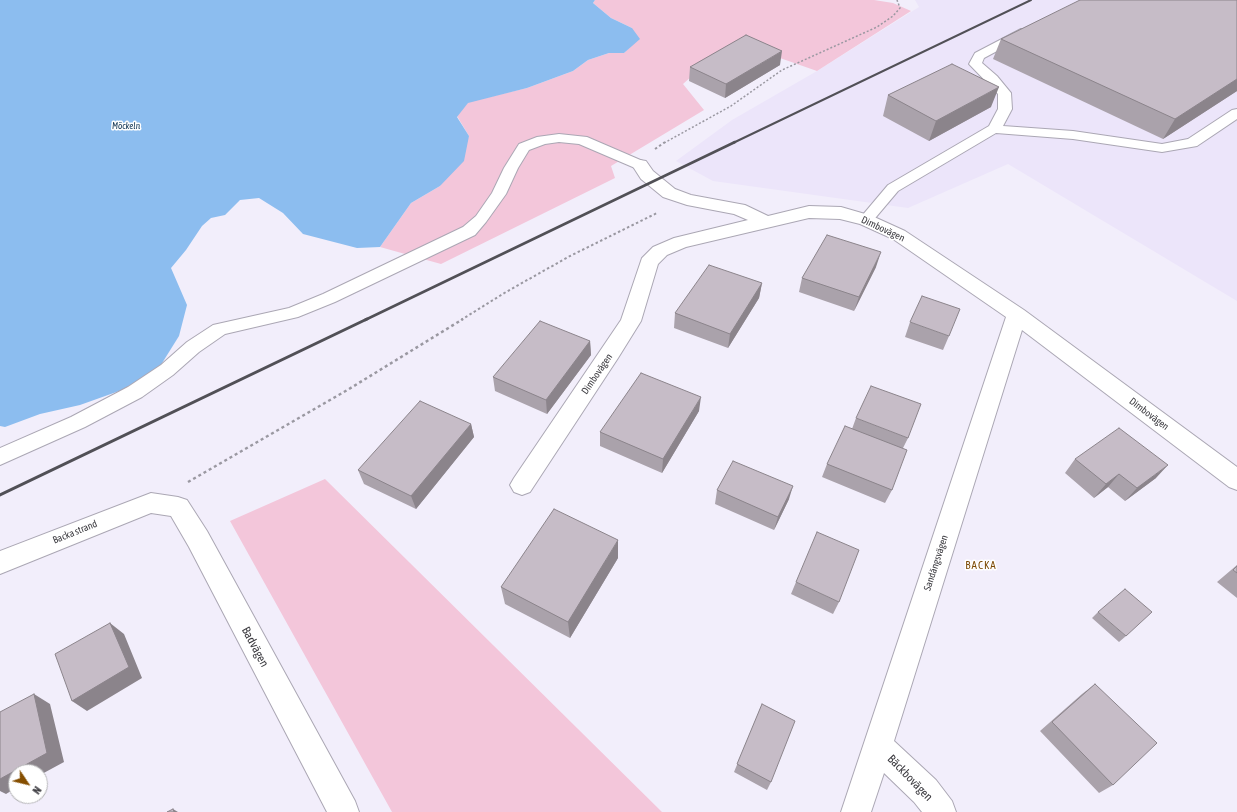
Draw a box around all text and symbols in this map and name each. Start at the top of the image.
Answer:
water label: Möckeln [112,121,140,131]
street label: Dimbovägen [859,214,907,244]
street label: Dimbovägen [579,351,615,397]
street label: Dimbovägen [1127,395,1171,433]
street label: Backa strand [51,518,99,546]
street label: Sandängsvägen [921,534,951,592]
district label: BACKA [965,559,997,573]
street label: Badvägen [238,624,272,670]
street label: Bäckbovägen [884,752,936,804]
north arrow [8,764,48,804]
text: N [30,784,44,796]

